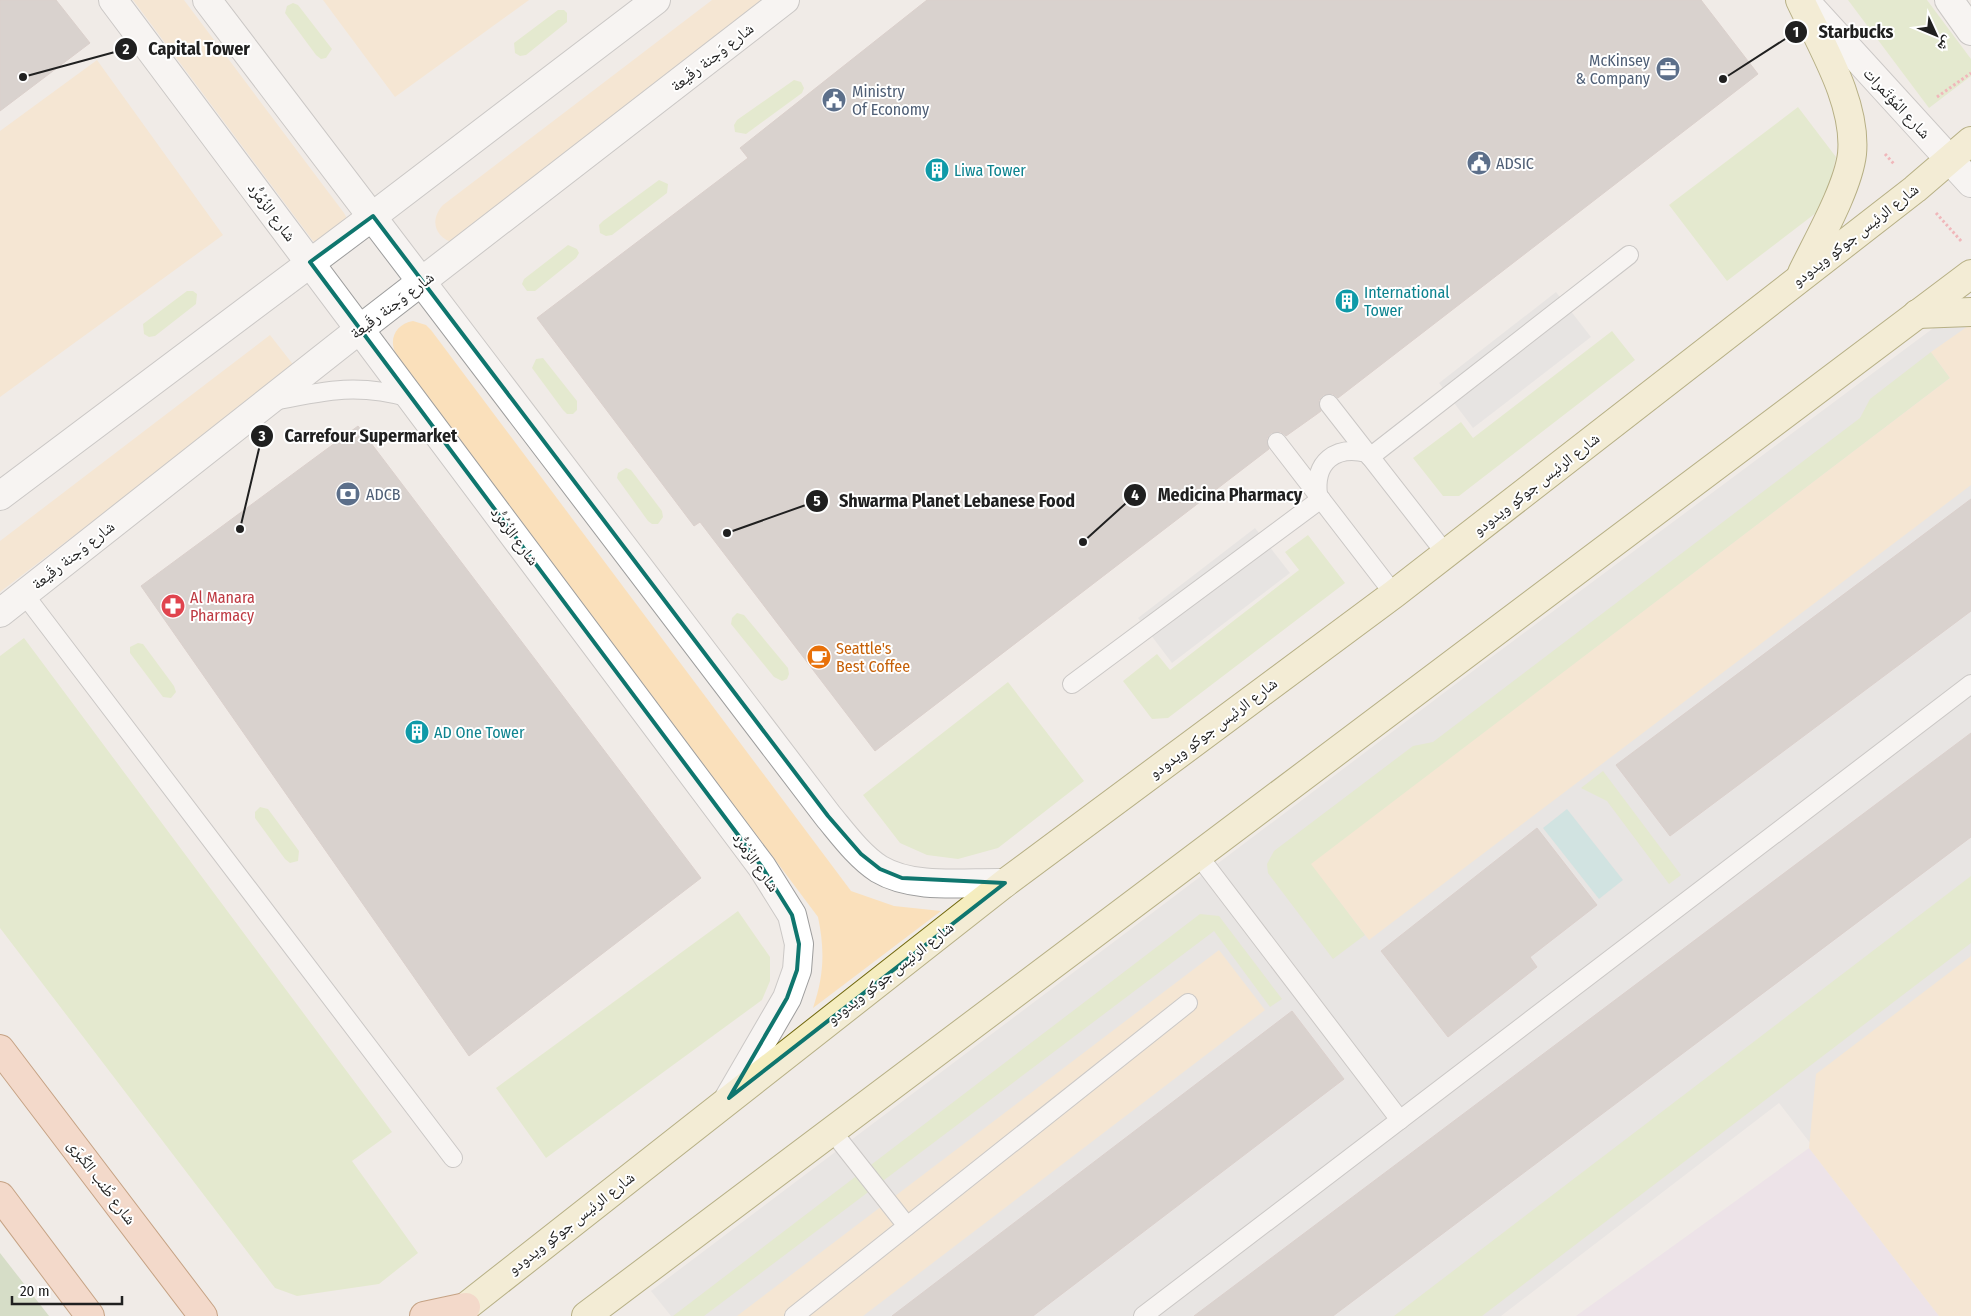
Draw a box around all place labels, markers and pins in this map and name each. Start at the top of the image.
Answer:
callout: Starbucks [1783,15,1903,48]
callout: Capital Tower [113,33,260,66]
place label: McKinsey & Company [1575,51,1651,88]
office icon: McKinsey & Company [1655,56,1681,82]
place label: Ministry Of Economy [852,82,930,119]
public building icon: Ministry Of Economy [821,87,847,113]
public building icon: ADSIC [1466,150,1492,176]
place label: ADSIC [1496,154,1534,173]
building icon: Liwa Tower [924,157,950,183]
place label: Liwa Tower [954,161,1026,180]
place label: International Tower [1364,283,1449,320]
building icon: International Tower [1334,288,1360,314]
callout: Carrefour Supermarket [249,419,467,452]
callout: Medicina Pharmacy [1122,479,1312,512]
bank icon: ADCB [335,481,361,507]
place label: ADCB [366,485,401,504]
callout: Shwarma Planet Lebanese Food [804,485,1085,518]
place label: Al Manara Pharmacy [190,588,255,625]
pharmacy icon: Al Manara Pharmacy [160,593,186,619]
place label: Seattle's Best Coffee [836,639,910,676]
cafe icon: Seattle's Best Coffee [806,644,832,670]
building icon: AD One Tower [404,719,430,745]
place label: AD One Tower [434,723,525,742]

